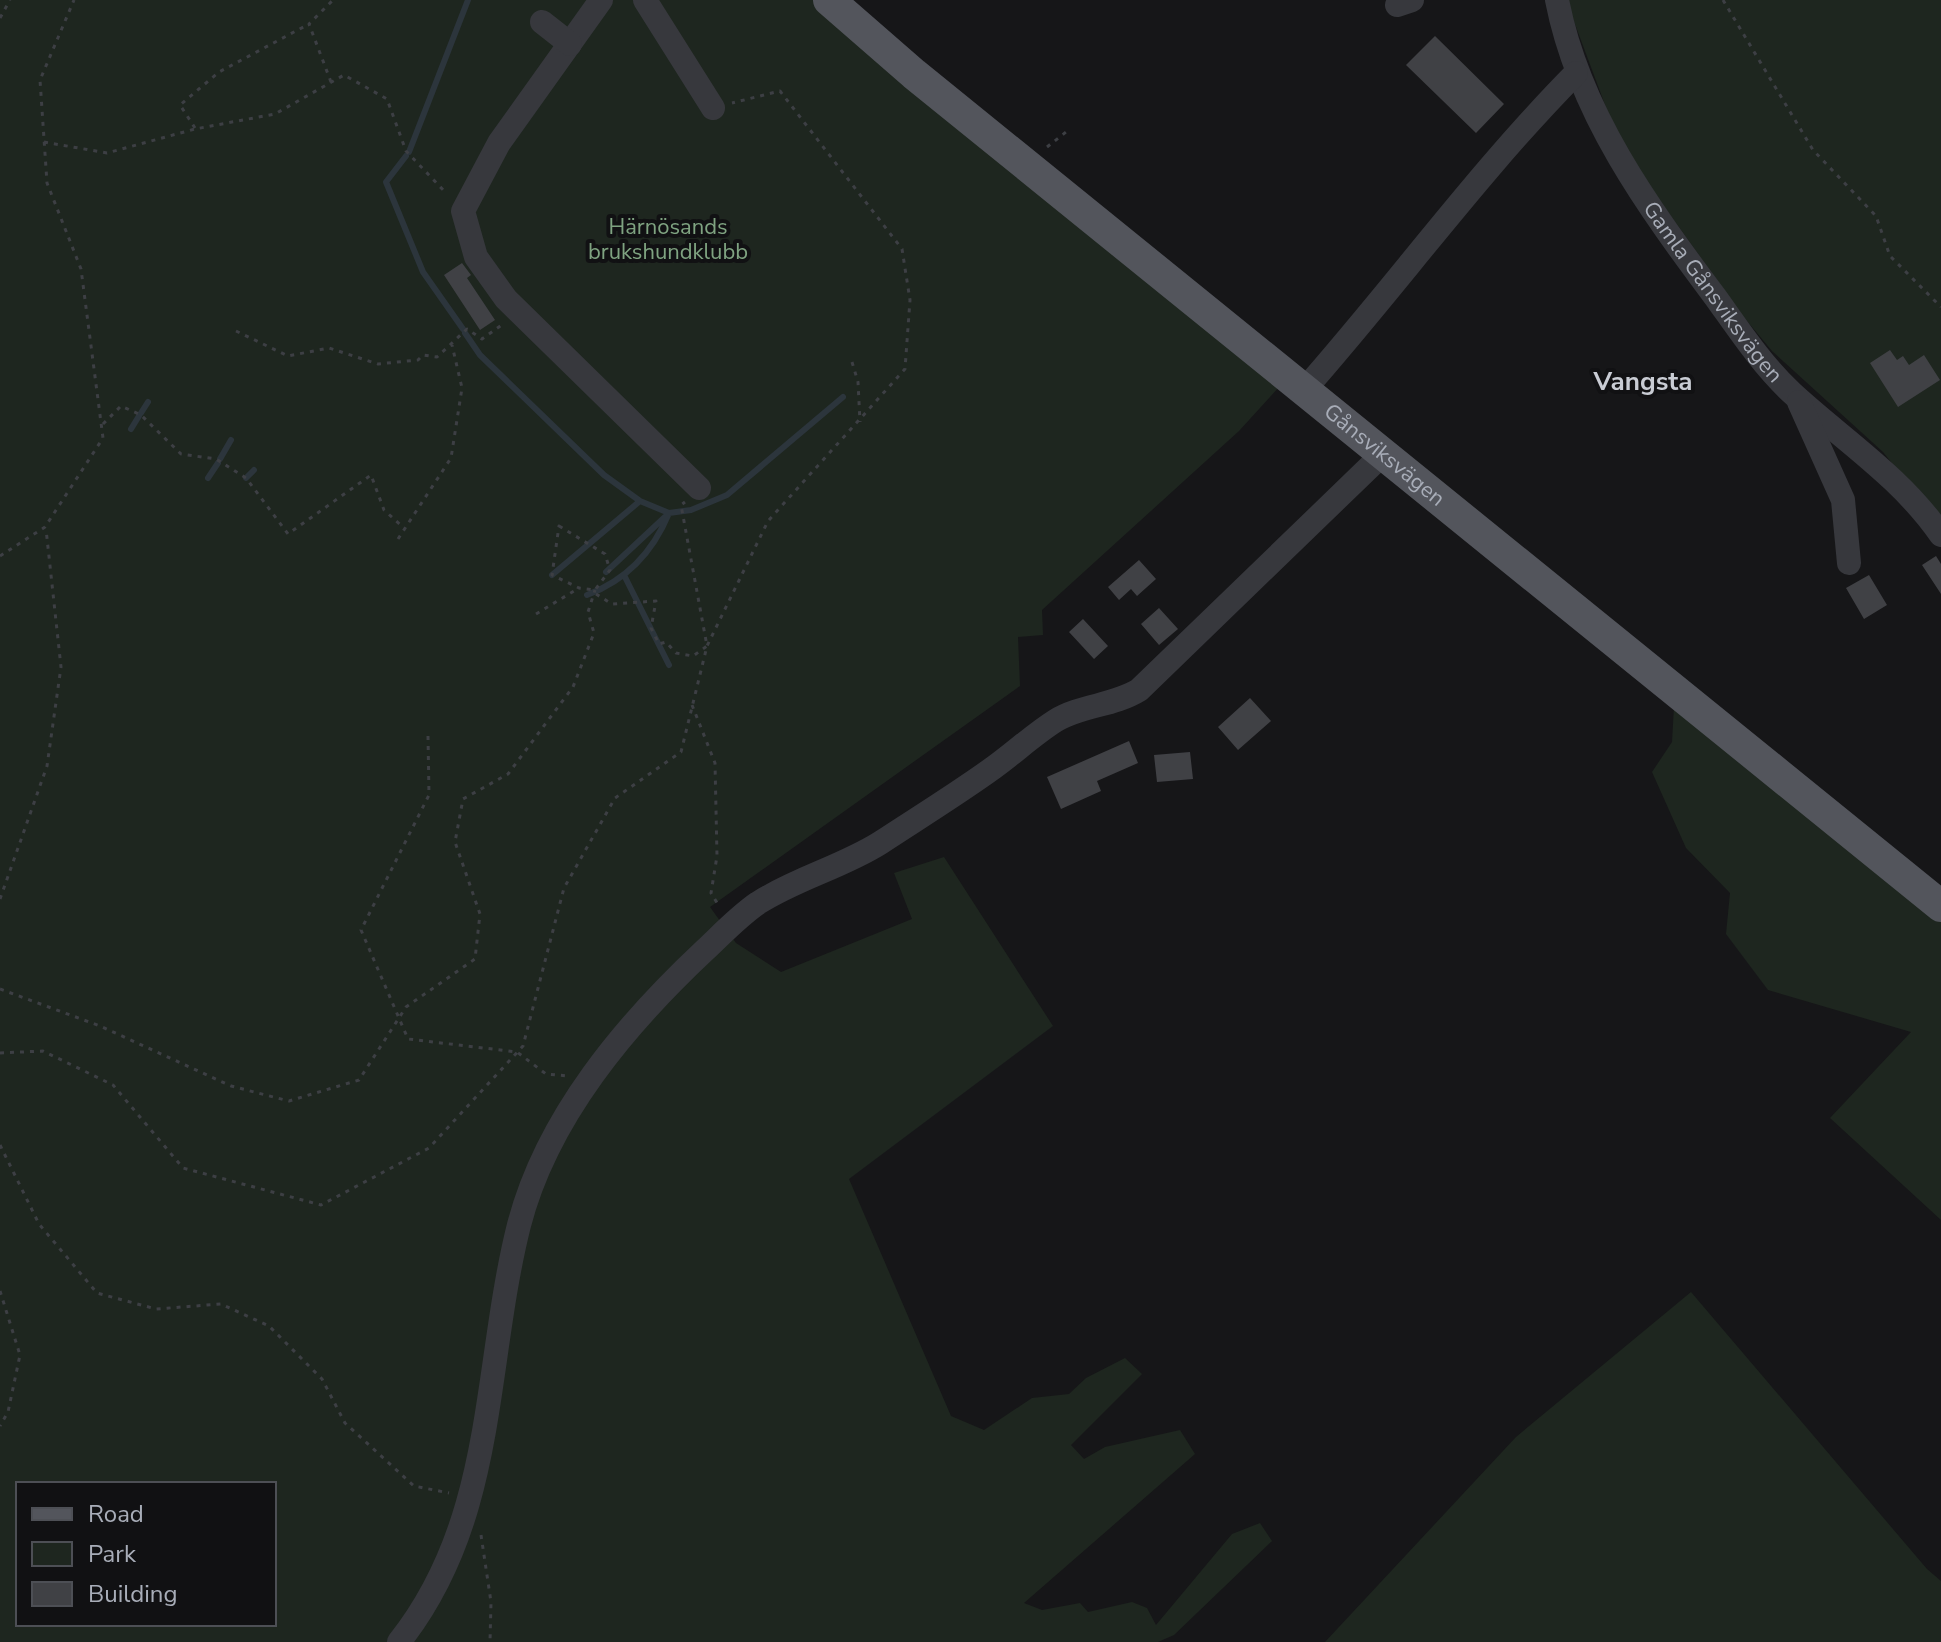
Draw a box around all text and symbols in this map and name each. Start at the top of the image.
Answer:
street label: Gamla Gånsviksvägen [1636,195,1789,389]
park label: Härnösands brukshundklubb [588,212,748,267]
district label: Vangsta [1593,364,1692,399]
street label: Gånsviksvägen [1317,397,1451,513]
legend [16,1482,276,1626]
text: Road [88,1498,144,1530]
text: Park [88,1538,137,1570]
text: Building [88,1578,178,1610]

